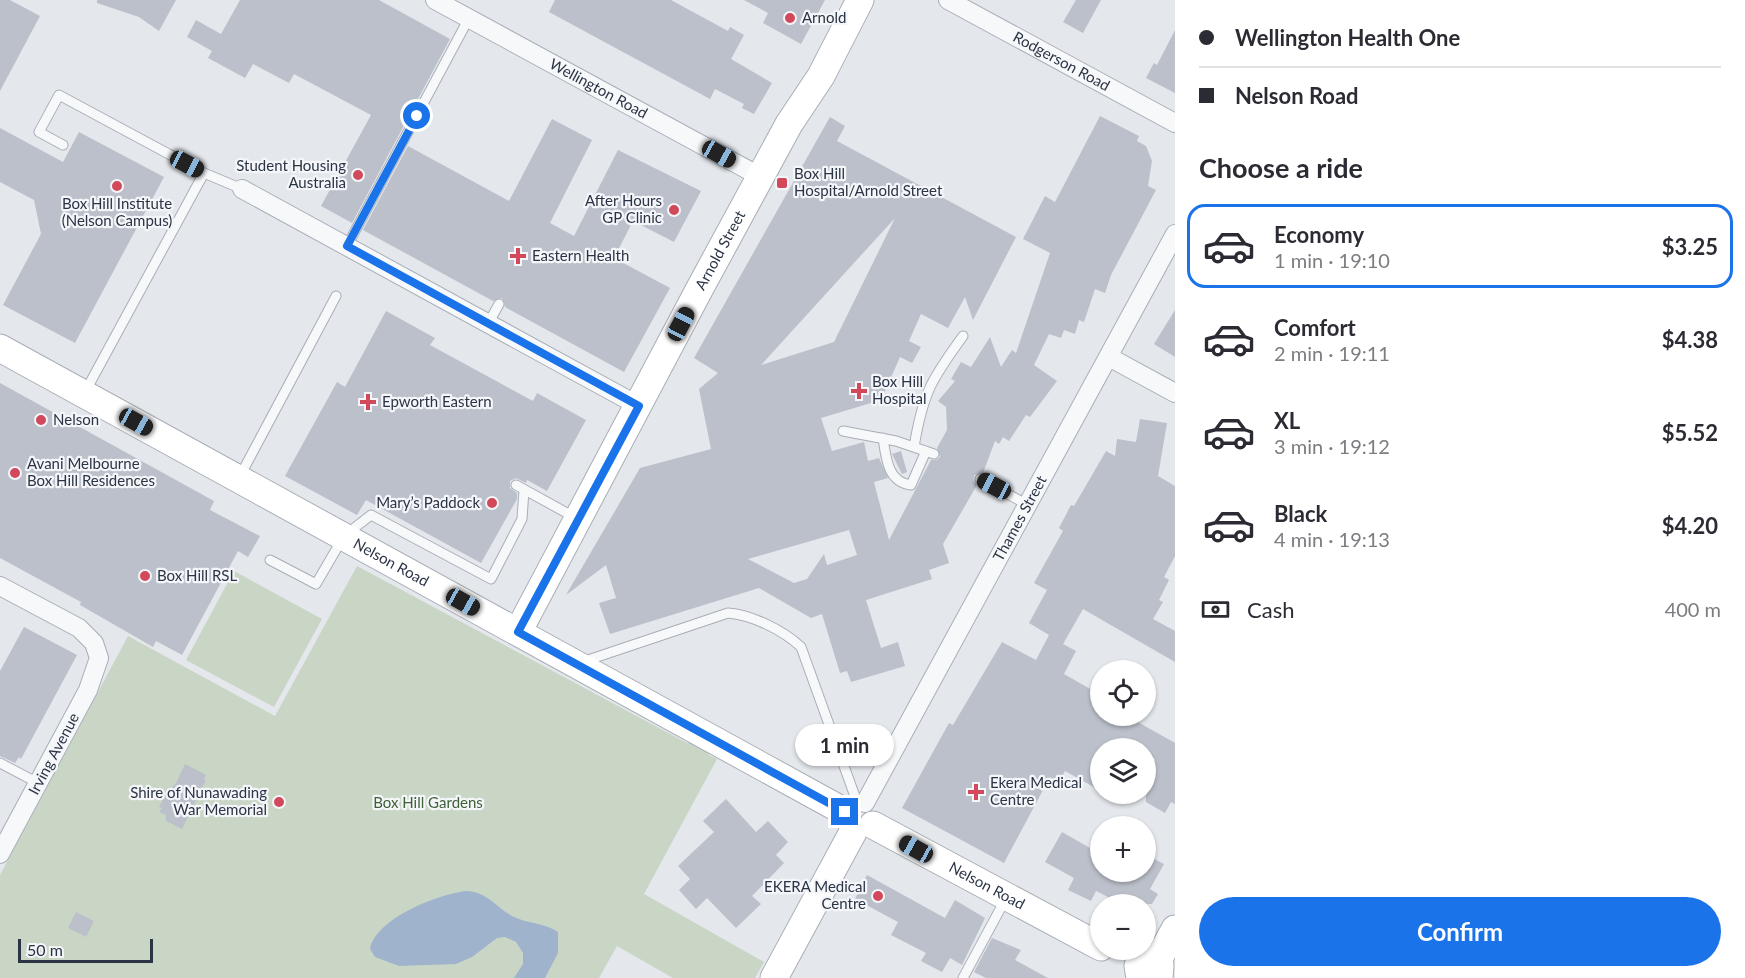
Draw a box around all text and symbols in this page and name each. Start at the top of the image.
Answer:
place label: Arnold [802,8,846,26]
marker: Arnold [783,11,797,25]
text: Wellington Health One [1235,24,1460,51]
street label: Rodgerson Road [1010,27,1113,94]
street label: Wellington Road [547,54,651,122]
text: Nelson Road [1235,82,1359,109]
route start [403,102,430,129]
car [699,137,739,171]
car [167,148,207,180]
text: Choose a ride [1199,151,1363,184]
place label: Student Housing Australia [236,156,346,191]
place label: Box Hill Hospital/Arnold Street [794,164,943,199]
marker: Student Housing Australia [351,168,365,182]
marker: Box Hill Hospital/Arnold Street [775,176,789,190]
marker: Box Hill Institute (Nelson Campus) [110,179,124,193]
place label: After Hours GP Clinic [585,191,662,226]
place label: Box Hill Institute (Nelson Campus) [62,194,172,229]
marker: After Hours GP Clinic [667,203,681,217]
street label: Arnold Street [691,206,749,293]
icon: car [1202,219,1256,273]
text: Economy [1274,221,1364,248]
text: $3.25 [1662,233,1718,260]
place label: Eastern Health [532,246,629,264]
marker: Eastern Health [509,247,527,265]
text: 1 min · 19:10 [1274,248,1390,272]
car [665,304,697,344]
icon: car [1202,312,1256,366]
text: Comfort [1274,314,1356,341]
text: $4.38 [1662,326,1718,353]
text: 2 min · 19:11 [1274,341,1390,365]
place label: Box Hill Hospital [872,372,927,407]
marker: Box Hill Hospital [850,382,868,400]
place label: Epworth Eastern [382,392,492,410]
marker: Epworth Eastern [359,393,377,411]
car [116,405,156,439]
icon: car [1202,405,1256,459]
text: XL [1274,407,1300,434]
place label: Nelson [53,410,99,428]
marker: Nelson [34,413,48,427]
text: $5.52 [1662,419,1718,446]
text: 3 min · 19:12 [1274,434,1390,458]
place label: Avani Melbourne Box Hill Residences [27,454,155,489]
marker: Avani Melbourne Box Hill Residences [8,466,22,480]
car [974,470,1014,502]
street label: Thames Street [989,472,1050,564]
place label: Mary’s Paddock [376,493,480,511]
marker: Mary’s Paddock [485,496,499,510]
icon: car [1202,498,1256,552]
text: Black [1274,500,1327,527]
text: $4.20 [1662,512,1718,539]
text: 4 min · 19:13 [1274,527,1390,551]
street label: Nelson Road [351,534,432,590]
place label: Box Hill RSL [157,566,237,584]
marker: Box Hill RSL [138,569,152,583]
car [443,585,483,619]
icon: cash [1199,593,1232,626]
text: Cash [1247,596,1294,623]
text: 400 m [1665,597,1721,621]
map controls [1090,660,1156,960]
button: locate [1090,660,1156,726]
street label: Irving Avenue [24,709,82,798]
callout: 1 min [796,725,894,767]
text: 1 min [820,733,869,757]
button: layers [1090,738,1156,804]
place label: Ekera Medical Centre [990,773,1082,808]
place label: Shire of Nunawading War Memorial [130,783,267,818]
marker: Ekera Medical Centre [967,783,985,801]
park label: Box Hill Gardens [373,793,483,811]
marker: Shire of Nunawading War Memorial [272,795,286,809]
route end [831,798,858,825]
button: + [1090,816,1156,882]
car [896,832,936,866]
street label: Nelson Road [946,857,1028,913]
place label: EKERA Medical Centre [764,877,866,912]
marker: EKERA Medical Centre [871,889,885,903]
button: − [1090,894,1156,960]
button: Confirm [1199,897,1721,966]
scale bar [18,936,153,964]
text: 50 m [27,940,63,959]

